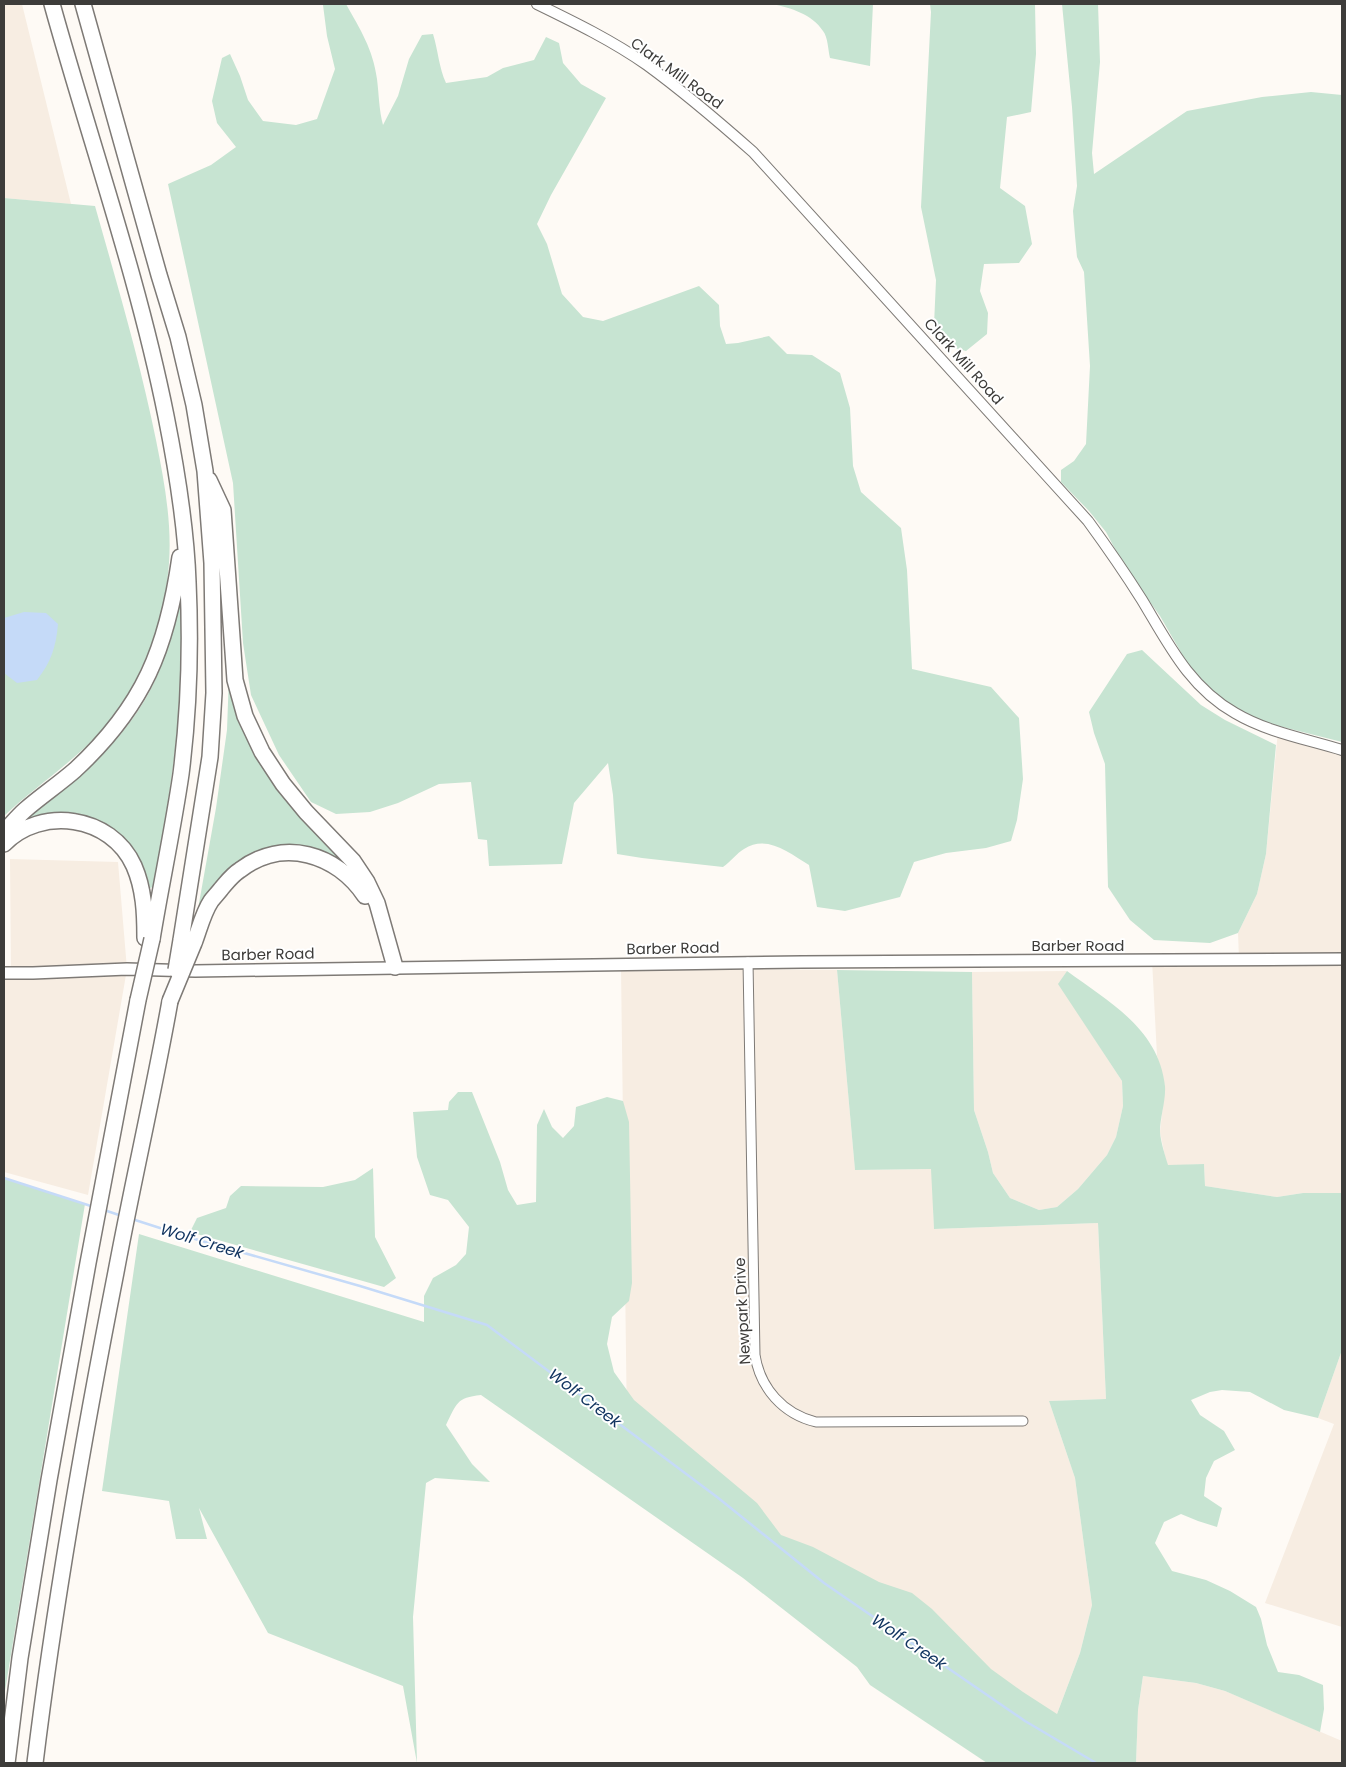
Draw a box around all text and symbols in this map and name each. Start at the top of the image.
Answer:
street label: Clark Mill Road [626,32,728,114]
street label: Clark Mill Road [919,313,1009,409]
street label: Barber Road [1032,935,1124,956]
street label: Barber Road [626,937,720,959]
street label: Barber Road [221,943,315,965]
water label: Wolf Creek [157,1217,247,1265]
street label: Newpark Drive [729,1257,755,1365]
water label: Wolf Creek [544,1363,627,1434]
water label: Wolf Creek [867,1608,952,1676]

